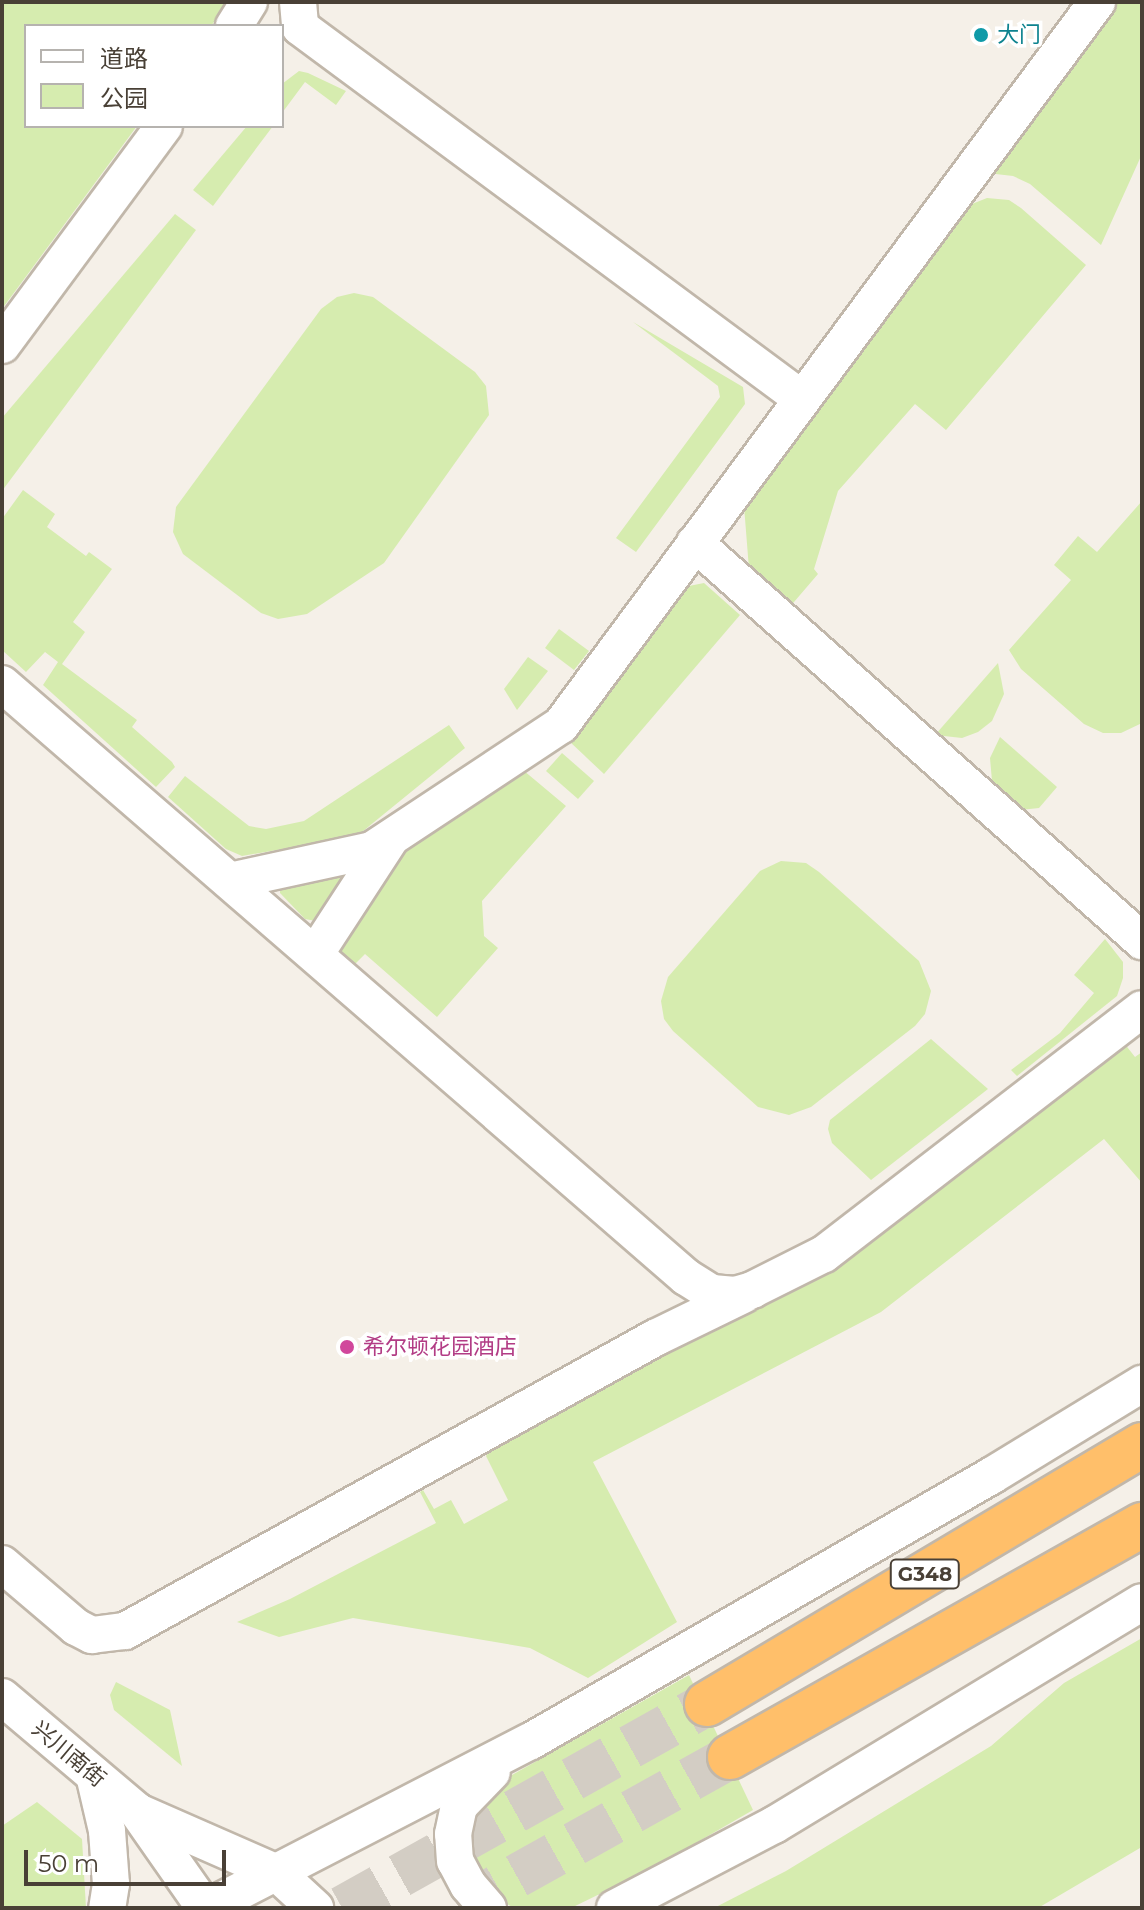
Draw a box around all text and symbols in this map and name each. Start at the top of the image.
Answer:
place label: 大门 [997,22,1041,48]
legend [24,24,284,128]
marker: 大门 [972,26,990,44]
text: 道路 [100,44,148,73]
text: 公园 [100,84,148,113]
place label: 希尔顿花园酒店 [363,1334,517,1360]
marker: 希尔顿花园酒店 [338,1338,356,1356]
road number: G348 [889,1558,961,1590]
street label: 兴川南街 [27,1716,111,1792]
scale bar [28,1834,230,1884]
text: 50 m [38,1849,99,1878]

